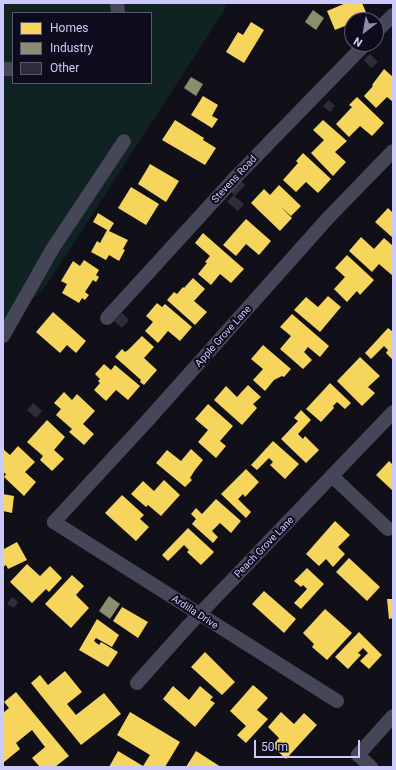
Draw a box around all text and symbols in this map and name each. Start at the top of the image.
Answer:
legend [12,12,152,84]
north arrow [344,12,384,52]
text: Homes [50,21,88,35]
text: N [351,34,365,49]
text: Industry [50,41,93,55]
text: Other [50,61,79,75]
street label: Stevens Road [209,153,259,205]
street label: Apple Grove Lane [192,303,254,369]
street label: Peach Grove Lane [232,514,296,580]
street label: Ardilla Drive [169,592,221,632]
scale bar [256,732,362,758]
text: 50 m [261,740,288,754]

